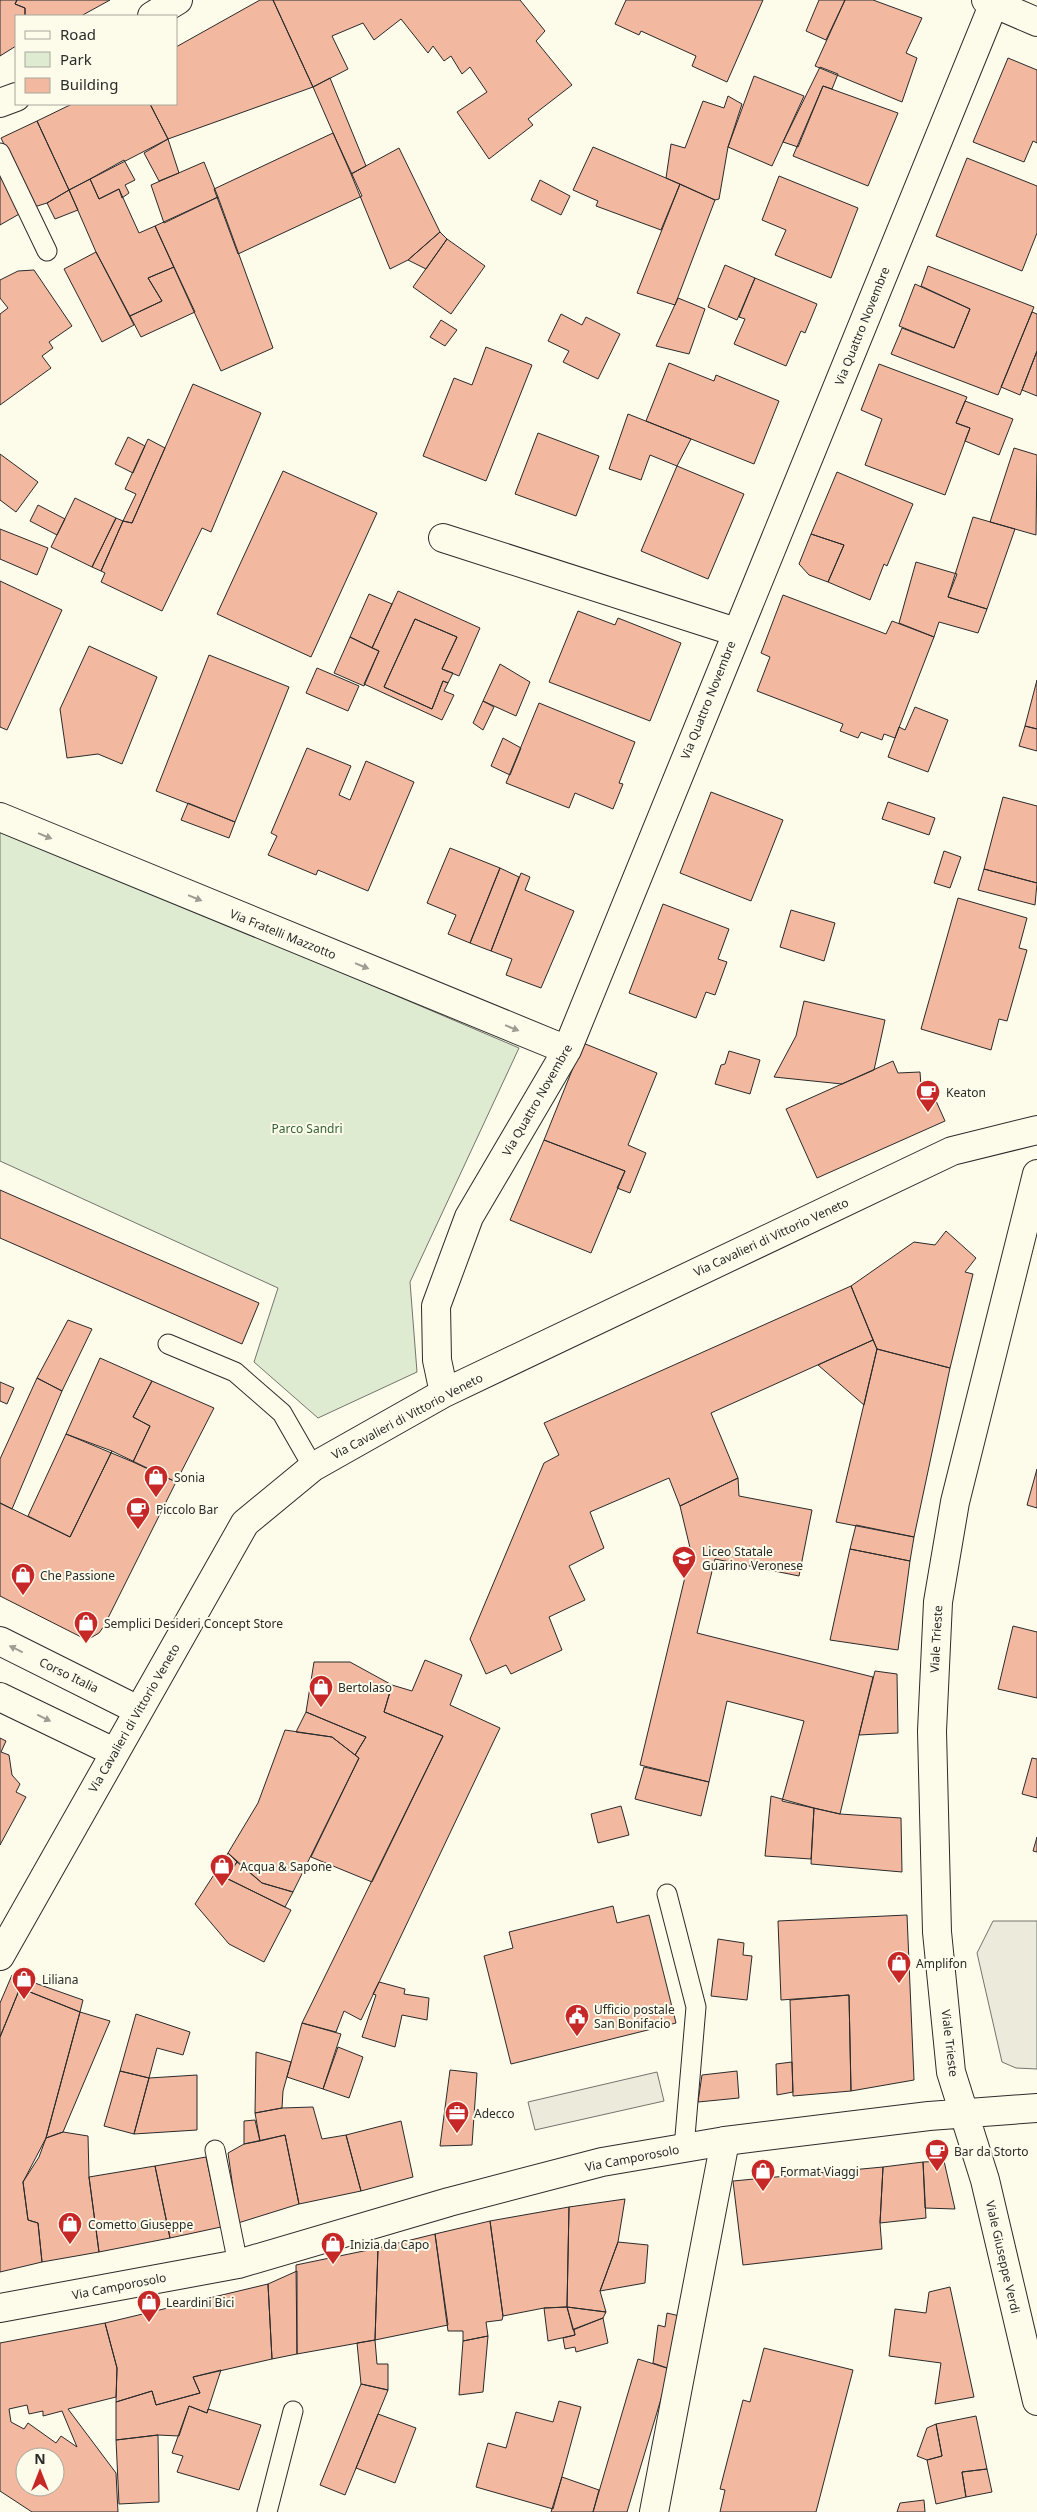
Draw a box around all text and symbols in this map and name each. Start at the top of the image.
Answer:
legend [15,15,178,105]
text: Road [60,24,96,44]
text: Park [60,49,92,69]
text: Building [60,74,118,94]
street label: Via Quattro Novembre [830,264,894,388]
street label: Via Quattro Novembre [676,638,740,762]
one-way arrow [38,832,53,840]
one-way arrow [188,894,202,902]
street label: Via Fratelli Mazzotto [227,905,339,963]
one-way arrow [355,962,370,970]
one-way arrow [505,1024,520,1032]
street label: Via Quattro Novembre [498,1041,576,1159]
cafe icon: Keaton [915,1079,941,1113]
place label: Keaton [946,1084,986,1101]
park label: Parco Sandri [271,1120,343,1137]
street label: Via Cavalieri di Vittorio Veneto [691,1194,851,1280]
street label: Via Cavalieri di Vittorio Veneto [328,1369,486,1463]
shop icon: Sonia [143,1464,169,1498]
place label: Sonia [174,1469,205,1486]
cafe icon: Piccolo Bar [125,1496,151,1530]
place label: Piccolo Bar [156,1501,218,1518]
place label: Liceo Statale Guarino Veronese [702,1543,803,1574]
school or university icon: Liceo Statale Guarino Veronese [671,1545,697,1579]
shop icon: Che Passione [10,1562,36,1596]
place label: Che Passione [40,1567,115,1584]
street label: Viale Trieste [926,1605,946,1673]
shop icon: Semplici Desideri Concept Store [73,1610,99,1644]
place label: Semplici Desideri Concept Store [104,1615,283,1632]
street label: Via Cavalieri di Vittorio Veneto [84,1640,184,1796]
one-way arrow [9,1645,23,1653]
street label: Corso Italia [37,1653,101,1697]
shop icon: Bertolaso [308,1674,334,1708]
place label: Bertolaso [338,1679,392,1696]
one-way arrow [37,1714,51,1722]
shop icon: Acqua & Sapone [209,1853,235,1887]
place label: Acqua & Sapone [240,1858,332,1875]
shop icon: Amplifon [886,1950,912,1984]
place label: Amplifon [916,1955,967,1972]
shop icon: Liliana [11,1966,37,2000]
place label: Liliana [42,1971,78,1988]
place label: Ufficio postale San Bonifacio [594,2001,675,2032]
public building icon: Ufficio postale San Bonifacio [564,2003,590,2037]
street label: Viale Trieste [937,2008,963,2078]
office icon: Adecco [444,2100,470,2134]
place label: Adecco [474,2105,515,2122]
cafe icon: Bar da Storto [924,2138,950,2172]
street label: Via Camporosolo [583,2141,681,2175]
place label: Bar da Storto [954,2143,1029,2160]
shop icon: Format Viaggi [750,2158,776,2192]
place label: Format Viaggi [780,2163,859,2180]
street label: Viale Giuseppe Verdi [982,2199,1024,2315]
shop icon: Cometto Giuseppe [57,2211,83,2245]
place label: Cometto Giuseppe [88,2216,193,2233]
shop icon: Inizia da Capo [320,2231,346,2265]
place label: Inizia da Capo [350,2236,429,2253]
street label: Via Camporosolo [70,2269,168,2303]
shop icon: Leardini Bici [136,2289,162,2323]
place label: Leardini Bici [166,2294,234,2311]
north arrow [15,2447,65,2497]
text: N [34,2449,46,2468]

